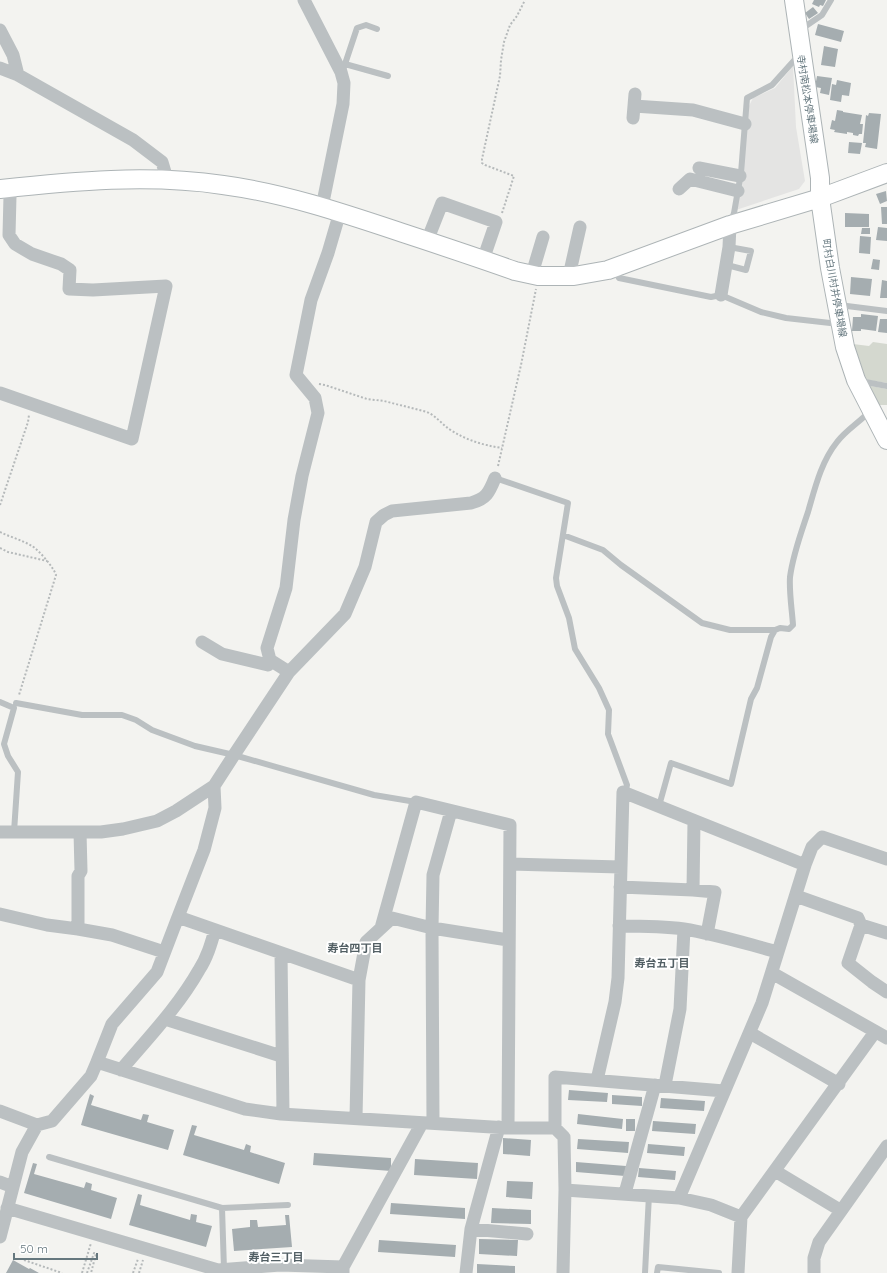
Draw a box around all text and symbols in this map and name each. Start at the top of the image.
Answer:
street label: 寺村南松本停車場線 [794,54,821,145]
street label: 町村白川村井停車場線 [819,238,850,338]
district label: 寿台四丁目 [328,941,383,955]
district label: 寿台五丁目 [635,956,690,970]
scale bar [14,1235,97,1261]
text: 50 m [20,1241,48,1256]
district label: 寿台三丁目 [249,1250,304,1264]

